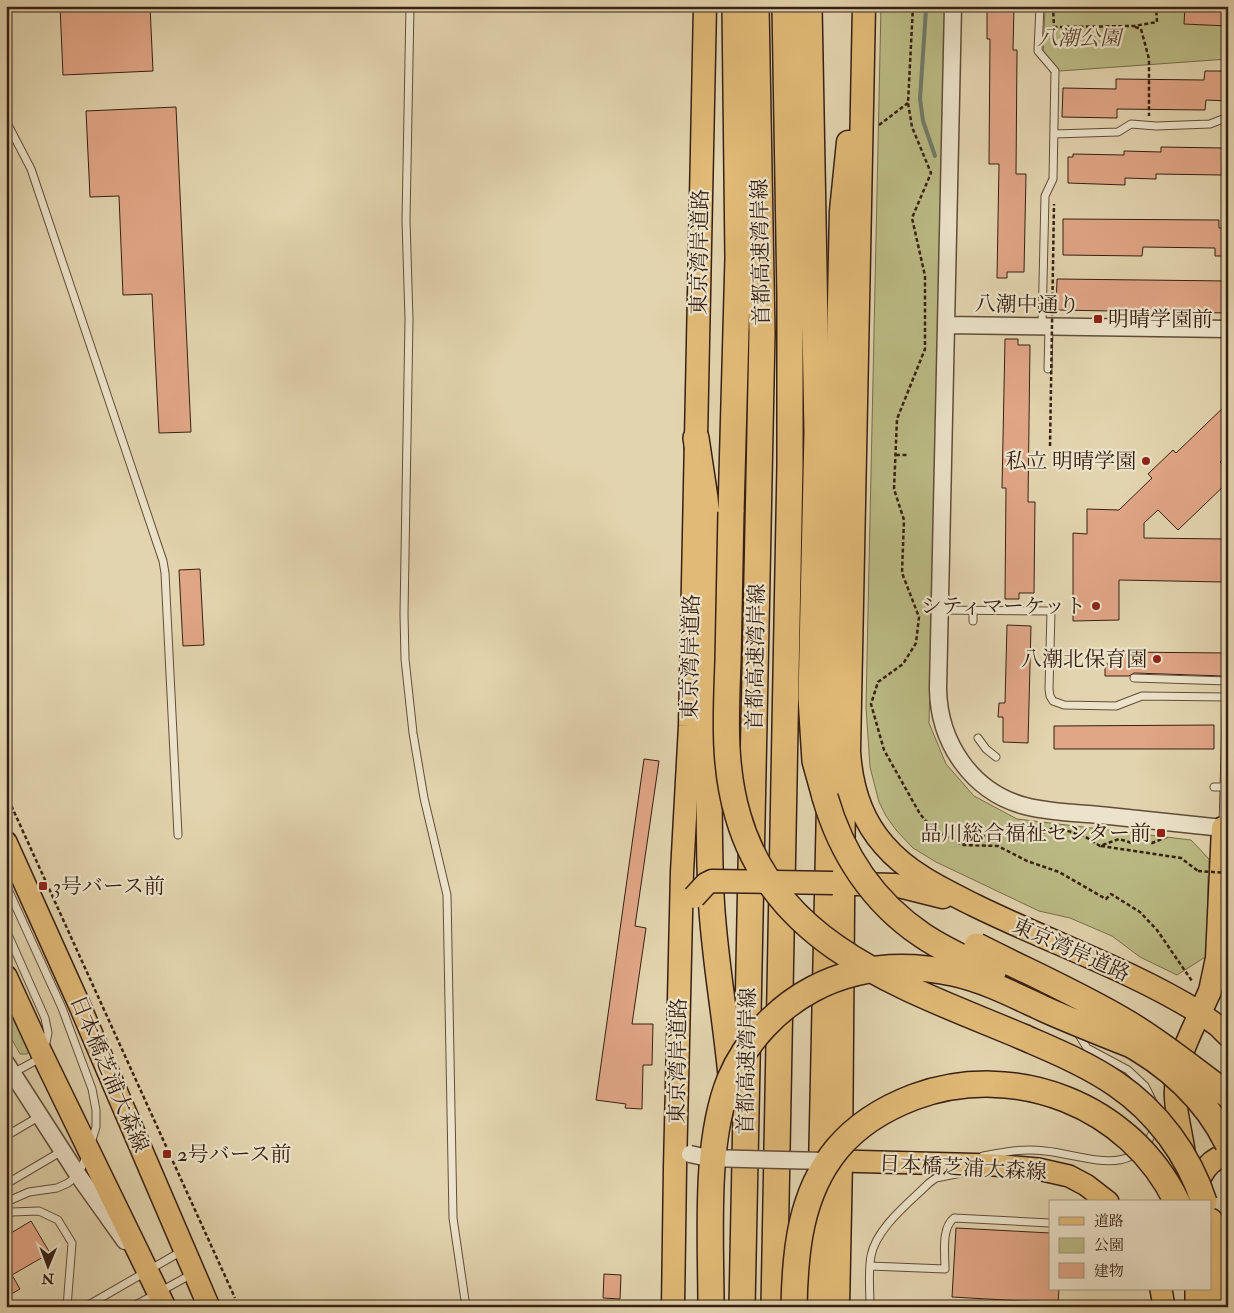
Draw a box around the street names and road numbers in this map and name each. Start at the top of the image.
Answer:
street label: 首都高速湾岸線 [746,178,776,326]
street label: 東京湾岸道路 [685,189,715,315]
street label: 八潮中通り [974,291,1080,319]
street label: 首都高速湾岸線 [741,583,771,731]
street label: 東京湾岸道路 [676,594,706,720]
street label: 東京湾岸道路 [1008,912,1134,988]
street label: 首都高速湾岸線 [732,987,762,1135]
street label: 日本橋芝浦大森線 [64,991,154,1157]
street label: 東京湾岸道路 [663,998,693,1124]
street label: 日本橋芝浦大森線 [878,1150,1048,1186]

